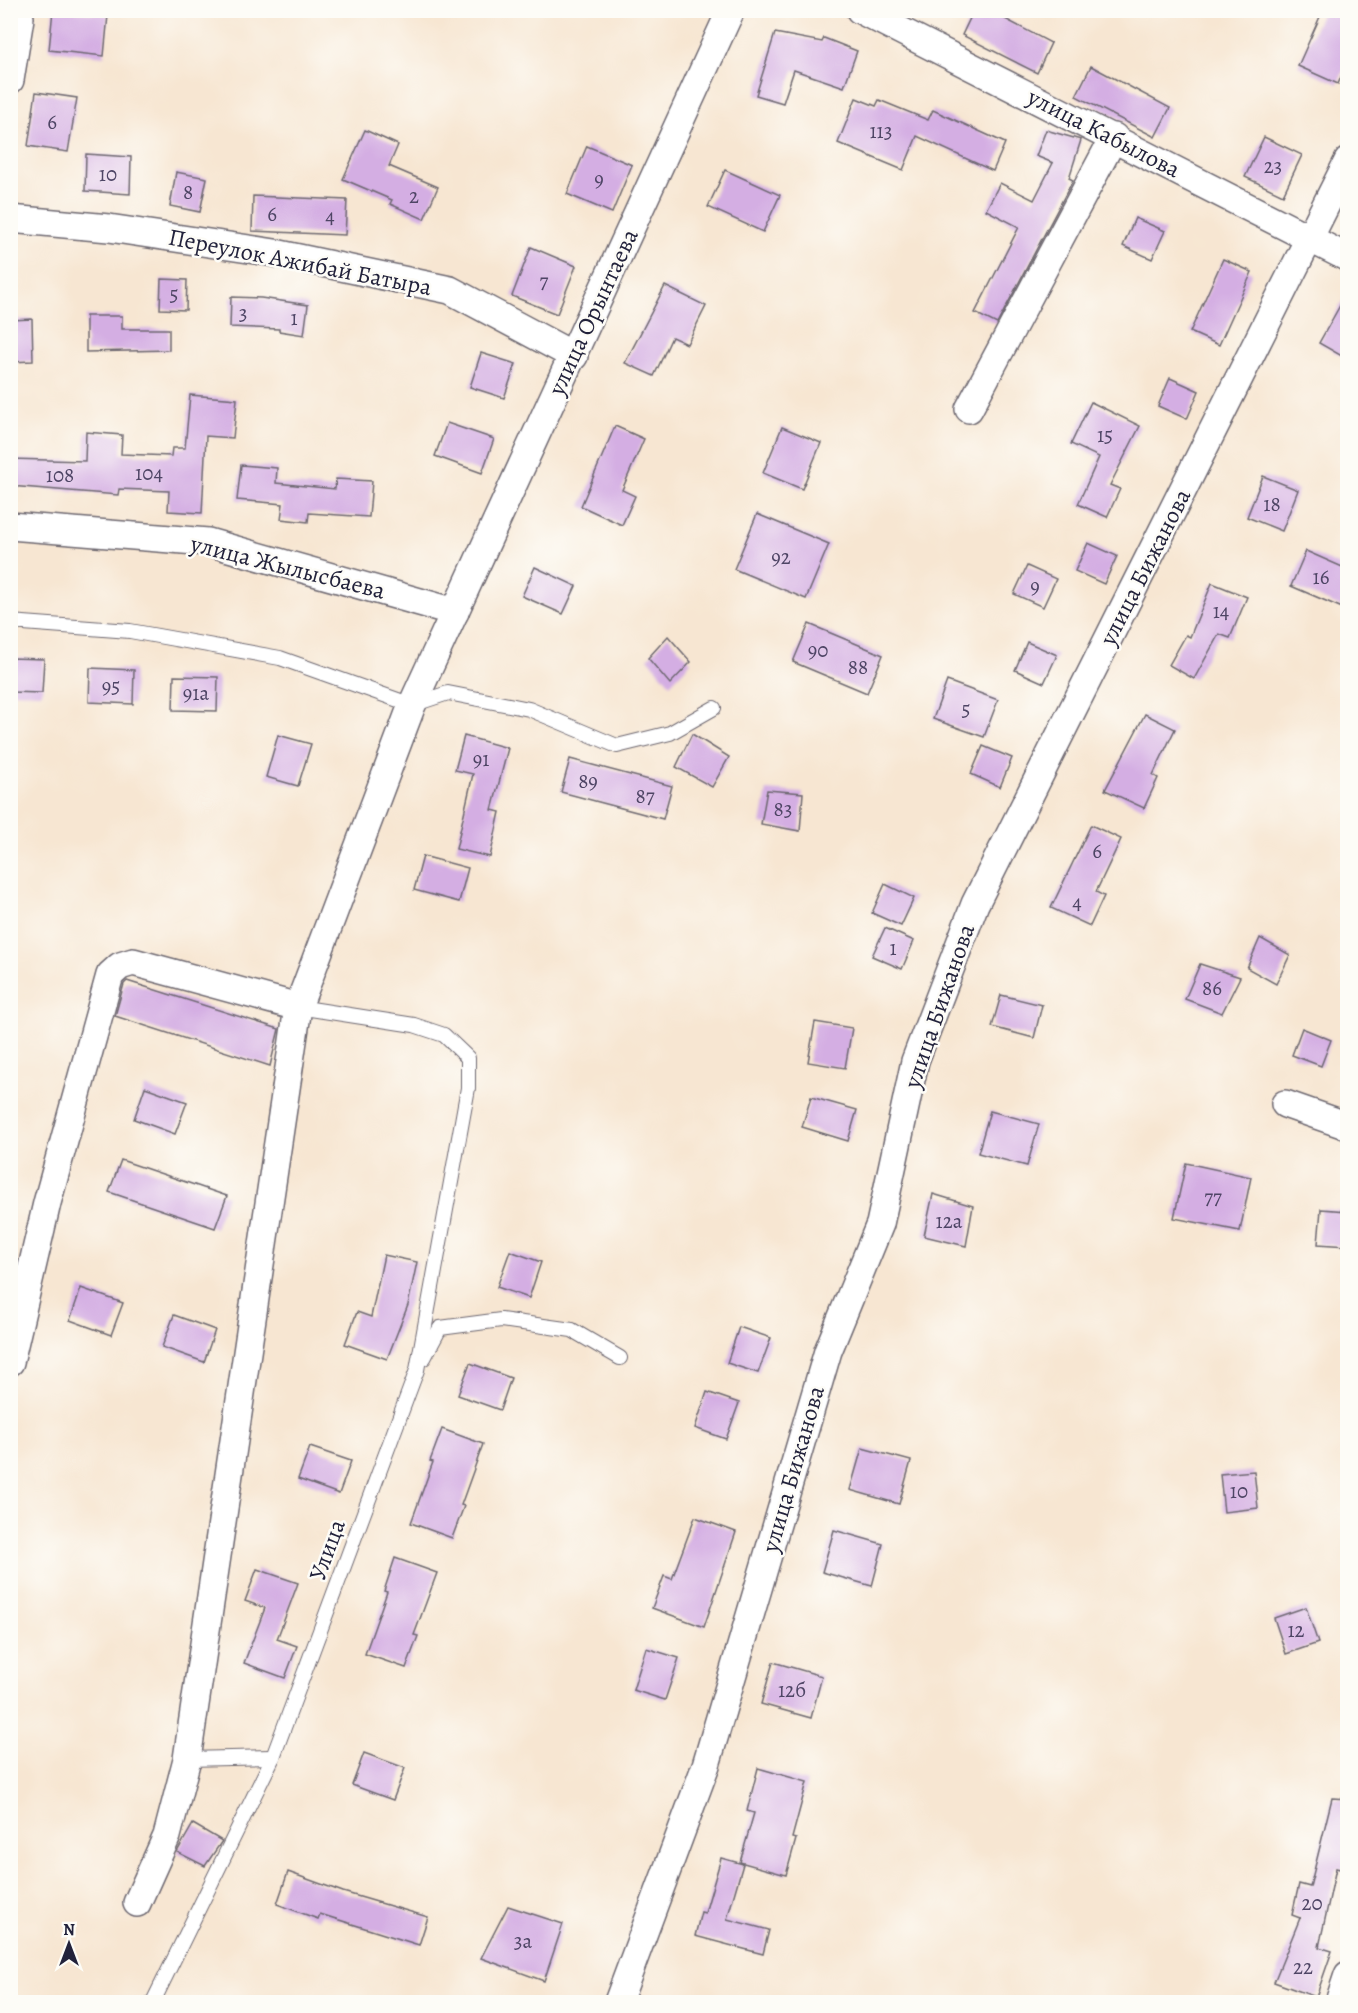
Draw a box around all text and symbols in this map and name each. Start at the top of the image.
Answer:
street label: улица Кабылова [1021,80,1186,185]
house number: 6 [47,108,57,136]
house number: 113 [869,117,893,145]
house number: 23 [1264,152,1282,180]
house number: 10 [99,160,117,188]
house number: 9 [594,165,604,193]
house number: 8 [183,178,193,206]
house number: 2 [409,182,419,210]
house number: 6 [267,200,277,228]
house number: 4 [325,202,335,230]
street label: Переулок Ажибай Батыра [166,221,434,303]
street label: улица Орынтаева [540,224,646,401]
house number: 7 [540,267,549,295]
house number: 5 [169,280,179,308]
house number: 3 [239,299,247,327]
house number: 1 [290,304,298,332]
house number: 15 [1097,421,1113,449]
house number: 104 [135,459,163,487]
house number: 108 [46,461,74,489]
street label: улица Бижанова [1091,483,1198,652]
house number: 18 [1263,490,1281,518]
street label: улица Жылысбаева [186,527,389,607]
house number: 92 [771,543,791,571]
house number: 16 [1313,563,1330,591]
house number: 9 [1030,572,1040,600]
house number: 14 [1213,597,1229,625]
house number: 90 [808,636,828,664]
house number: 88 [848,653,868,681]
house number: 95 [102,672,120,700]
house number: 91а [183,679,210,707]
house number: 5 [961,695,971,723]
house number: 91 [473,745,489,773]
house number: 89 [578,767,598,795]
house number: 87 [635,782,655,810]
house number: 83 [774,795,792,823]
house number: 6 [1092,837,1102,865]
house number: 4 [1072,888,1082,916]
street label: улица Бижанова [896,920,982,1093]
house number: 1 [889,934,897,962]
house number: 86 [1202,974,1222,1002]
house number: 77 [1204,1183,1222,1211]
house number: 12а [936,1207,963,1235]
street label: улица Бижанова [754,1382,832,1557]
house number: 10 [1230,1477,1248,1505]
street label: Улица [301,1515,353,1585]
house number: 12 [1287,1616,1305,1644]
house number: 12б [778,1676,806,1704]
house number: 20 [1301,1889,1323,1917]
north arrow [39,1914,99,1974]
text: N [63,1919,75,1941]
house number: 3а [514,1927,533,1955]
house number: 22 [1293,1953,1313,1981]

